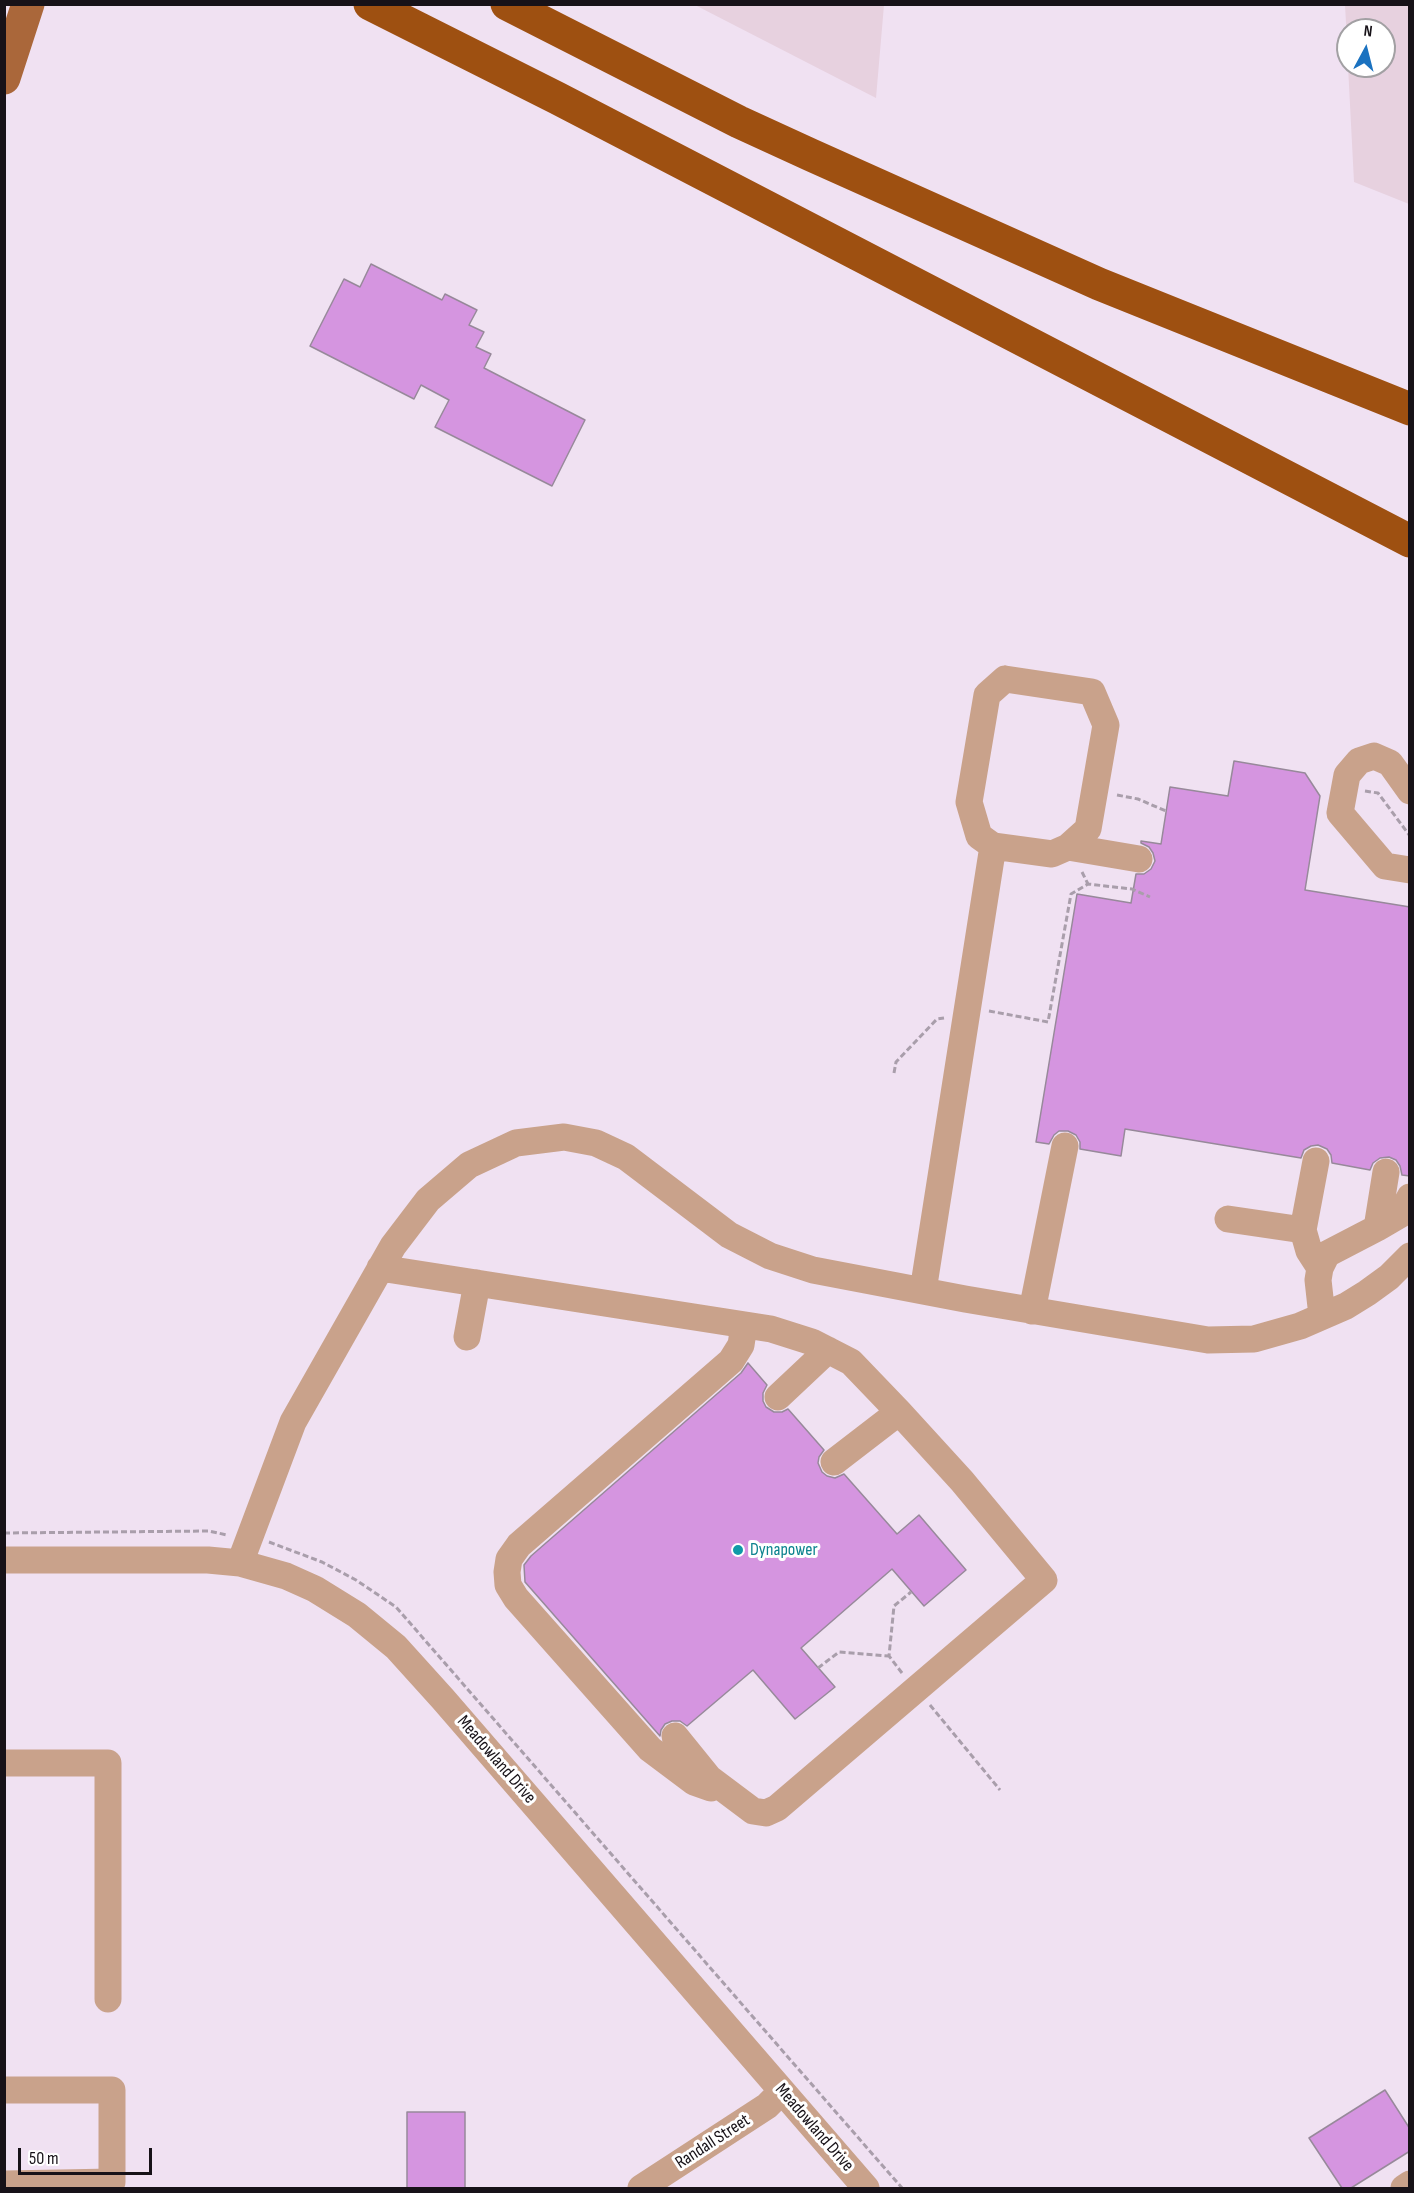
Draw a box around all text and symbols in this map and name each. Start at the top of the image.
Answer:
north arrow [1336,18,1396,78]
text: N [1363,22,1373,42]
place label: Dynapower [750,1539,818,1561]
marker: Dynapower [731,1543,745,1557]
street label: Meadowland Drive [452,1712,540,1808]
street label: Meadowland Drive [770,2080,858,2176]
street label: Randall Street [672,2110,754,2174]
scale bar [21,2136,154,2174]
text: 50 m [29,2148,59,2169]

